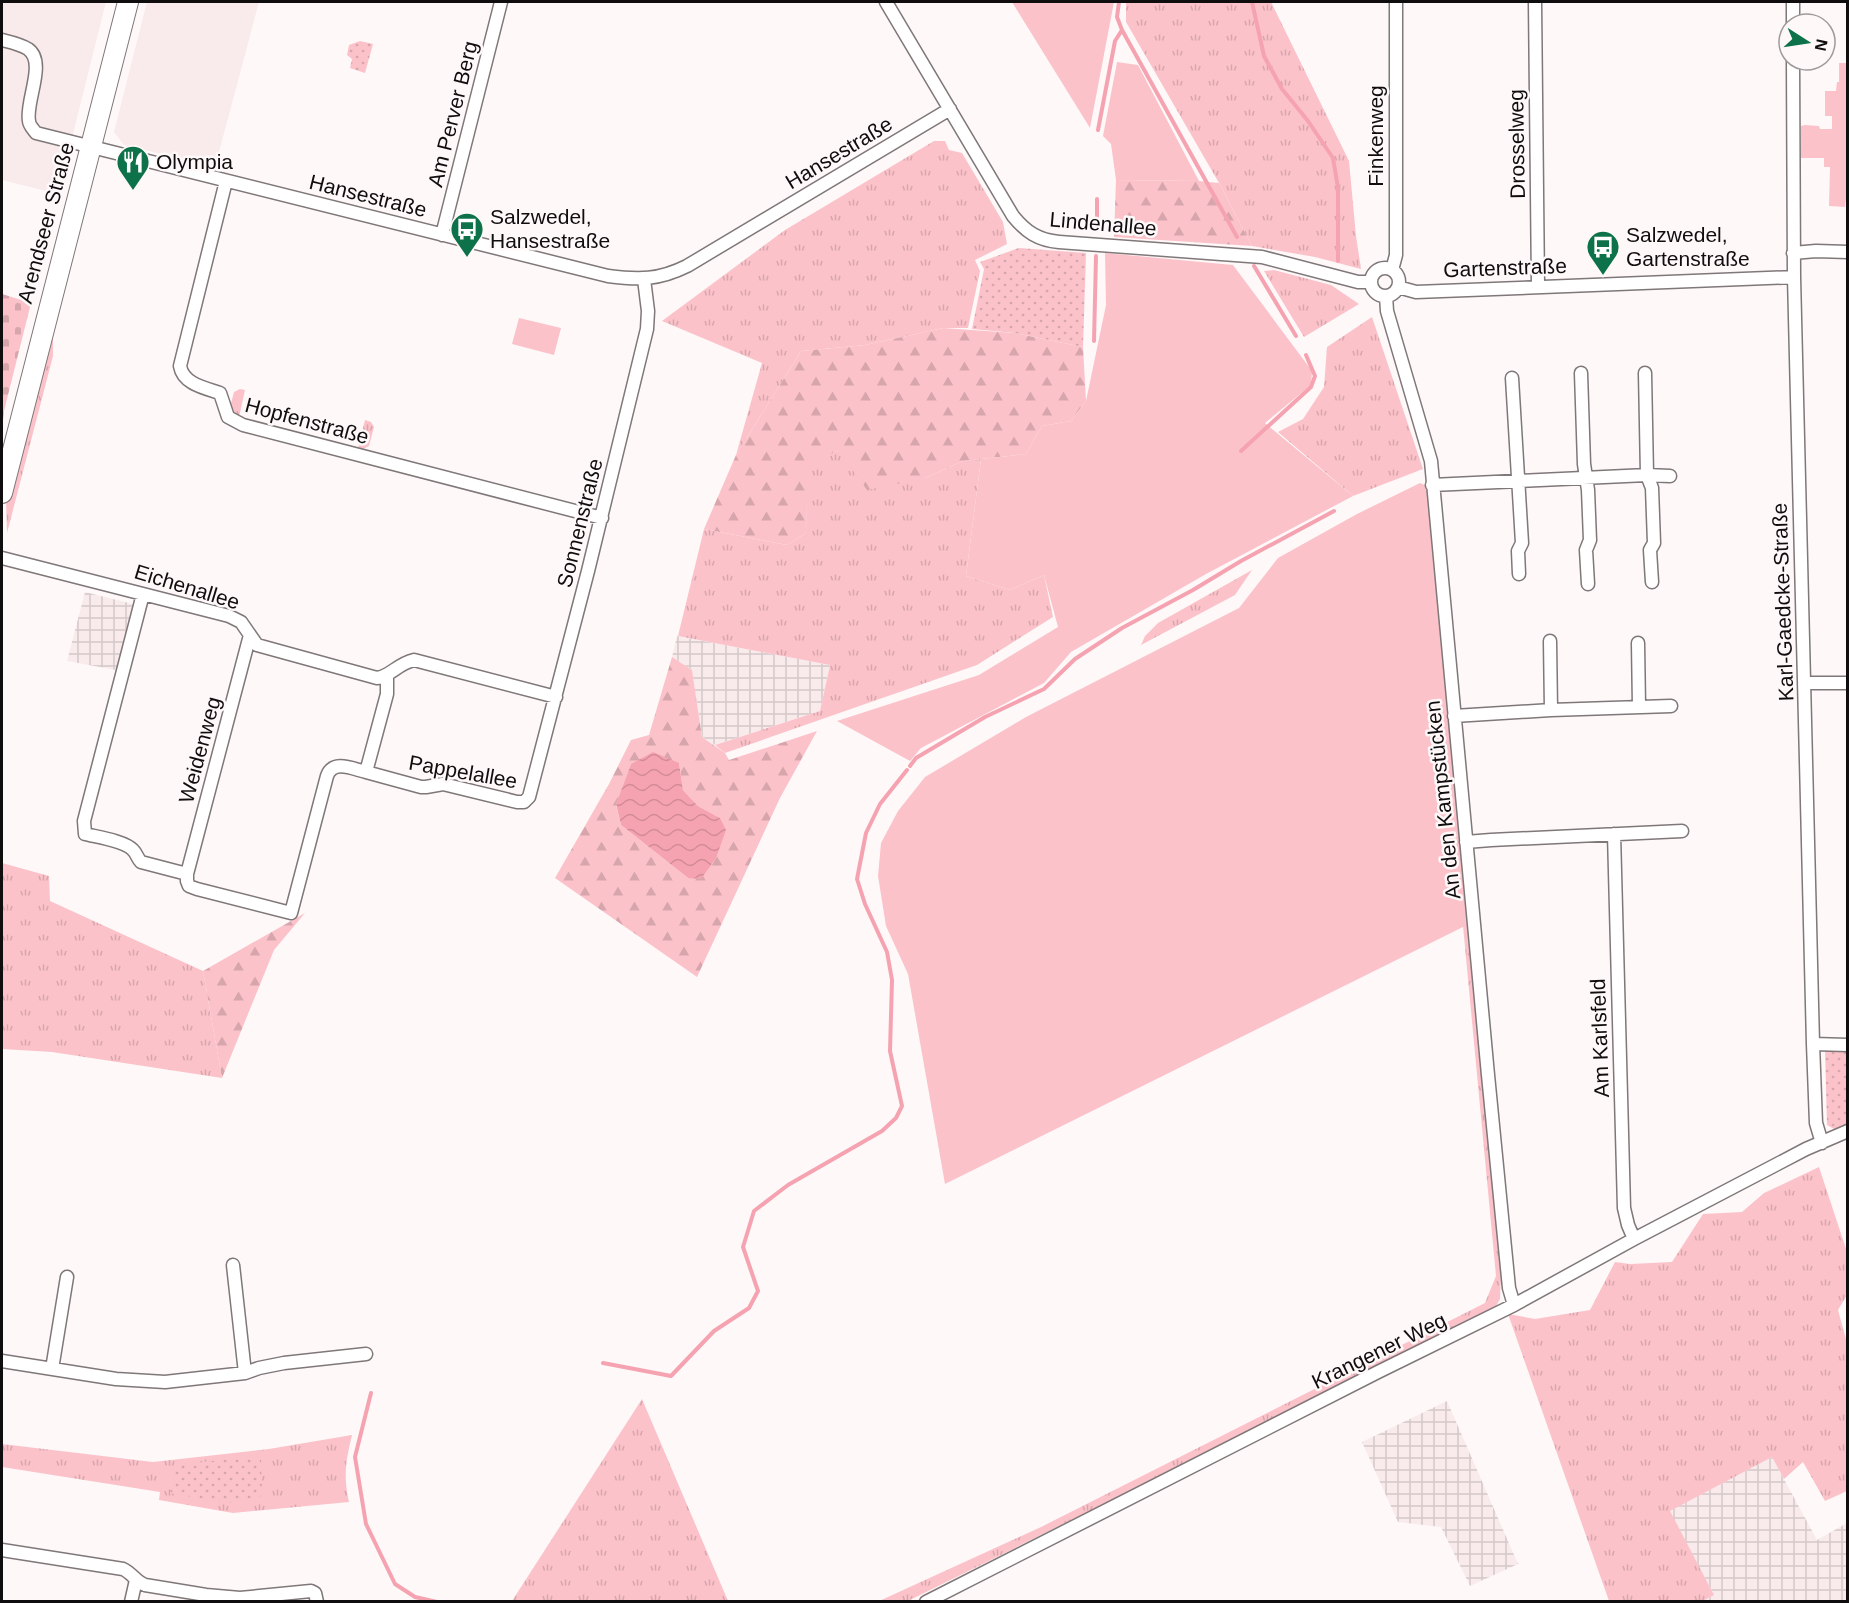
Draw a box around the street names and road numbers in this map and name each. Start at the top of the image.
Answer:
street label: Am Perver Berg [423,39,482,189]
street label: Finkenweg [1364,85,1387,187]
street label: Drosselweg [1504,89,1529,199]
street label: Hansestraße [781,112,896,193]
street label: Arendseer Straße [13,140,78,306]
street label: Hansestraße [307,170,429,221]
street label: Lindenallee [1049,207,1158,240]
street label: Gartenstraße [1443,254,1567,281]
street label: Hopfenstraße [243,393,372,448]
street label: Sonnenstraße [552,456,607,590]
street label: Karl-Gaedcke-Straße [1768,502,1797,702]
street label: Eichenallee [132,560,242,613]
street label: Weidenweg [174,694,225,806]
street label: An den Kampstücken [1421,700,1464,901]
street label: Pappelallee [407,751,519,792]
street label: Am Karlsfeld [1586,978,1613,1098]
street label: Krangener Weg [1308,1308,1450,1393]

